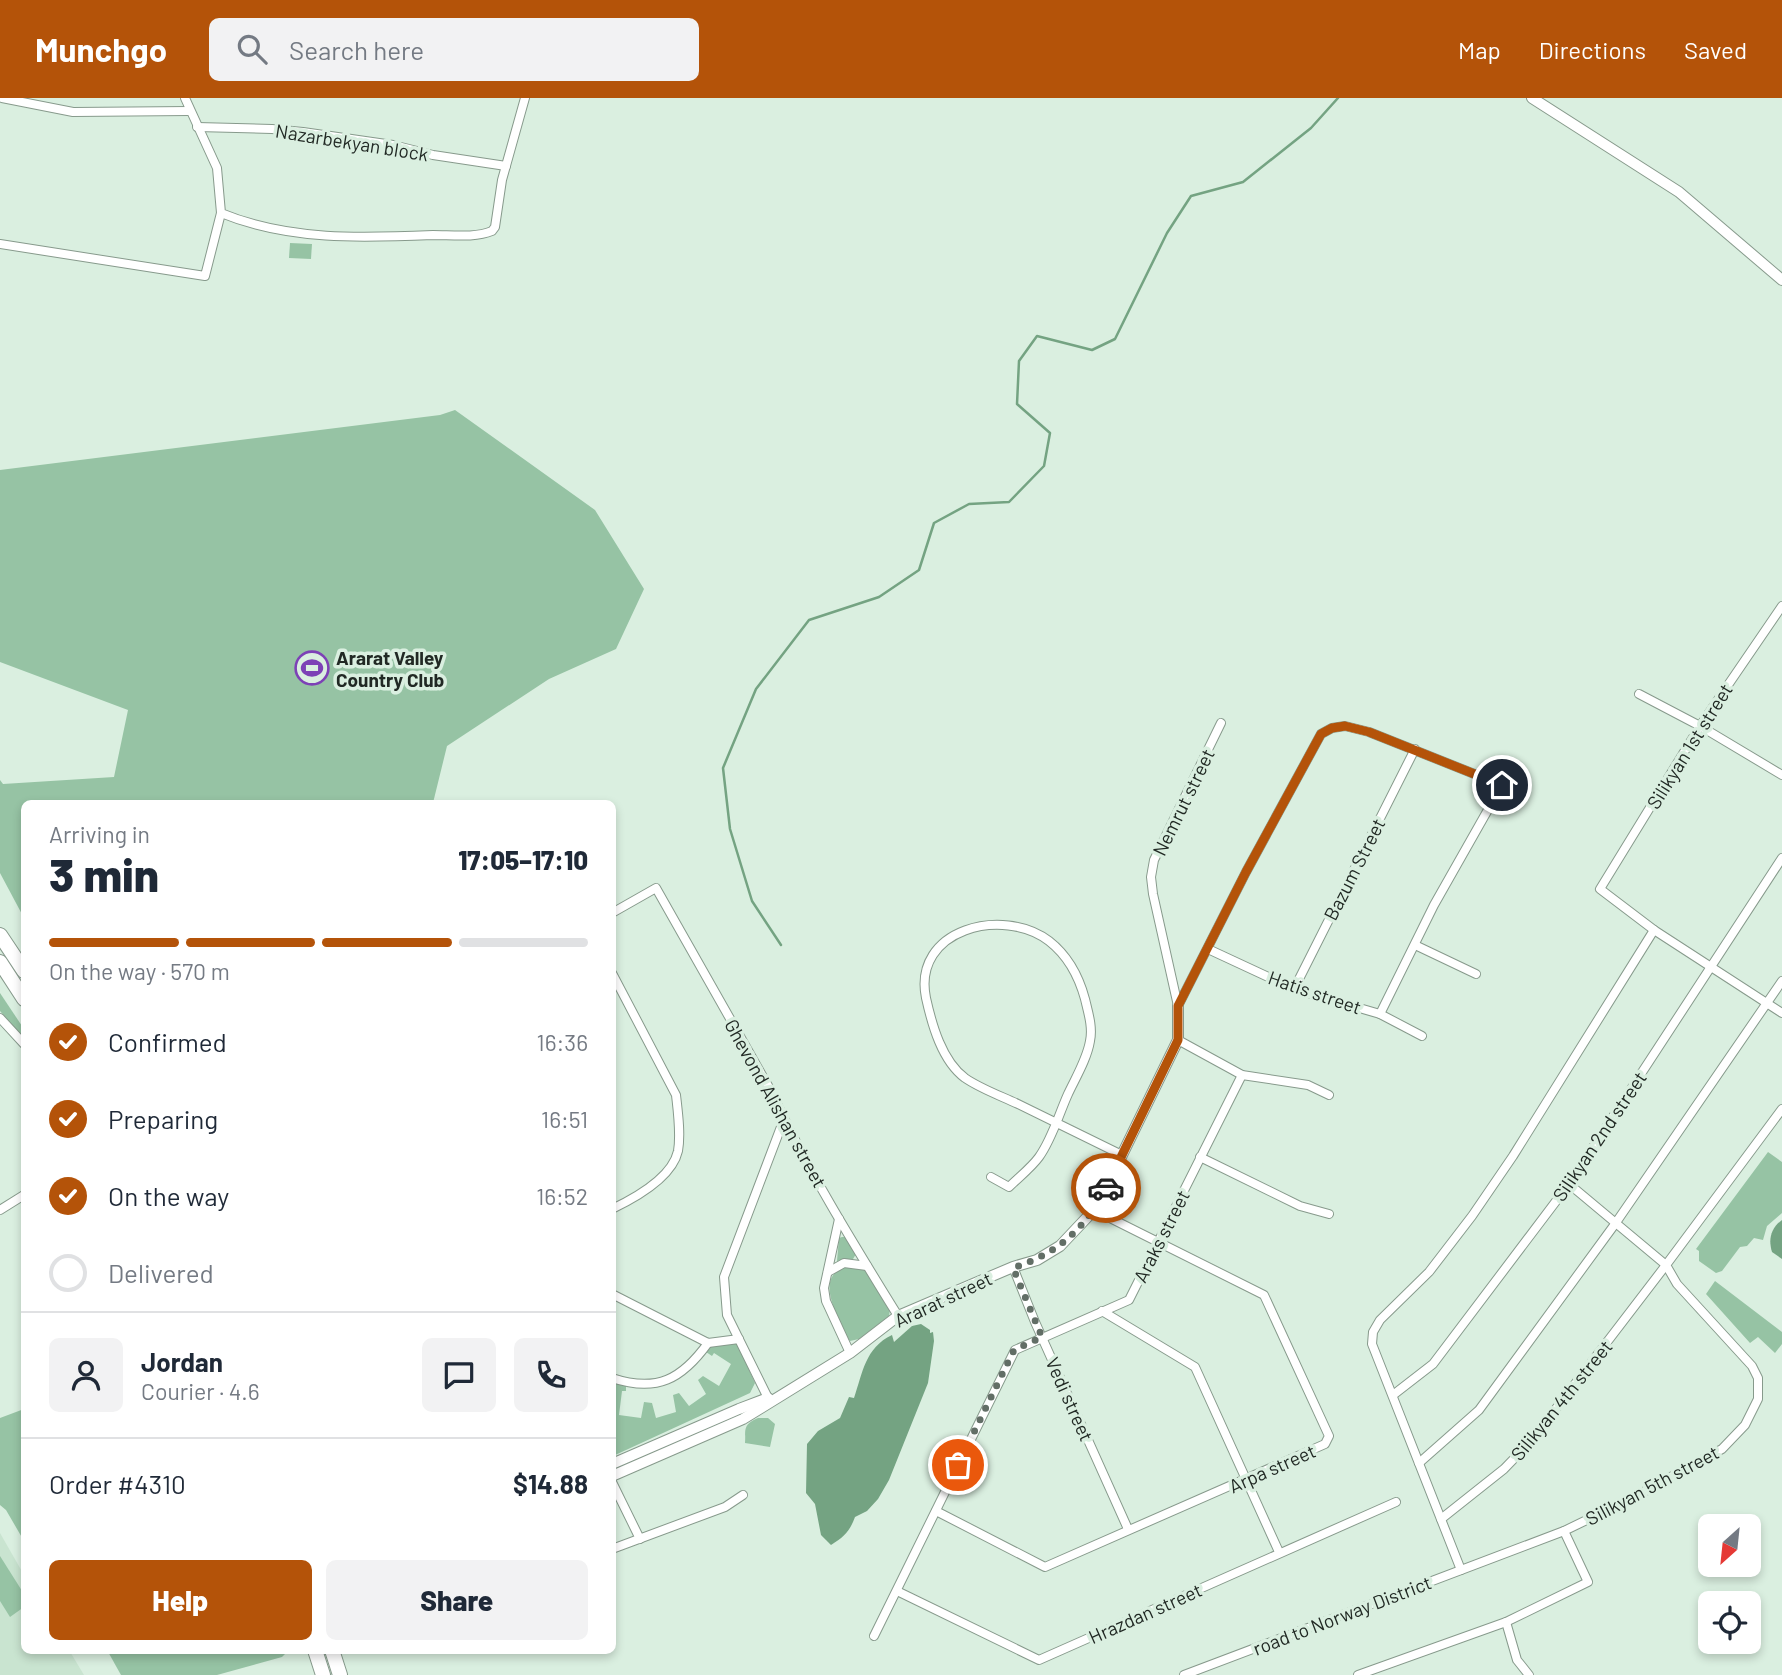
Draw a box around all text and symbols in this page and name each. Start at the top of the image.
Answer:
search box [209,18,699,81]
text: Munchgo [35,29,167,69]
icon: search [233,30,271,68]
text: Search here [289,34,424,65]
text: Map [1458,35,1501,64]
text: Directions [1539,35,1646,64]
text: Saved [1684,35,1747,64]
street label: Nazarbekyan block [274,119,430,165]
place label: Ararat Valley Country Club [336,646,444,691]
sports icon: Ararat Valley Country Club [293,649,331,687]
street label: Silikyan 1st street [1641,679,1737,813]
street label: Nemrut street [1147,745,1219,859]
pin [1472,755,1532,815]
icon: home [1483,766,1521,804]
street label: Bazum Street [1318,814,1390,924]
text: Arriving in [49,820,150,848]
text: 17:05–17:10 [458,844,588,875]
text: 3 min [49,846,159,901]
text: On the way · 570 m [49,957,230,985]
street label: Hatis street [1266,965,1364,1019]
street label: Ghevond Alishan street [720,1015,832,1191]
icon: check [49,1023,87,1061]
text: Confirmed [108,1026,227,1057]
text: 16:36 [537,1028,588,1056]
street label: Silikyan 2nd street [1547,1067,1651,1205]
icon: check [49,1100,87,1138]
text: Preparing [108,1103,218,1134]
text: 16:51 [541,1105,588,1133]
courier [1071,1153,1141,1223]
icon: car [1087,1169,1125,1207]
icon: check [49,1177,87,1215]
text: On the way [108,1180,229,1211]
text: 16:52 [536,1182,588,1210]
street label: Araks street [1128,1186,1194,1286]
text: Delivered [108,1257,214,1288]
street label: Ararat street [890,1266,996,1332]
street label: Silikyan 4th street [1505,1335,1617,1465]
button: person [49,1338,123,1412]
button: chat [422,1338,496,1412]
button: phone [514,1338,588,1412]
text: Jordan [141,1346,223,1377]
street label: Vedi street [1041,1354,1099,1444]
text: Courier · 4.6 [141,1377,260,1405]
pin [928,1435,988,1495]
street label: Arpa street [1225,1439,1319,1497]
street label: Silikyan 5th street [1581,1440,1723,1530]
icon: bag [939,1446,977,1484]
text: Order #4310 [49,1468,186,1499]
text: $14.88 [513,1468,588,1499]
north arrow [1698,1514,1760,1577]
map controls [1698,1514,1761,1654]
button: Help [49,1560,312,1640]
button: Share [326,1560,588,1640]
street label: road to Norway District [1250,1570,1434,1660]
street label: Hrazdan street [1085,1578,1205,1648]
button: locate [1698,1591,1761,1654]

